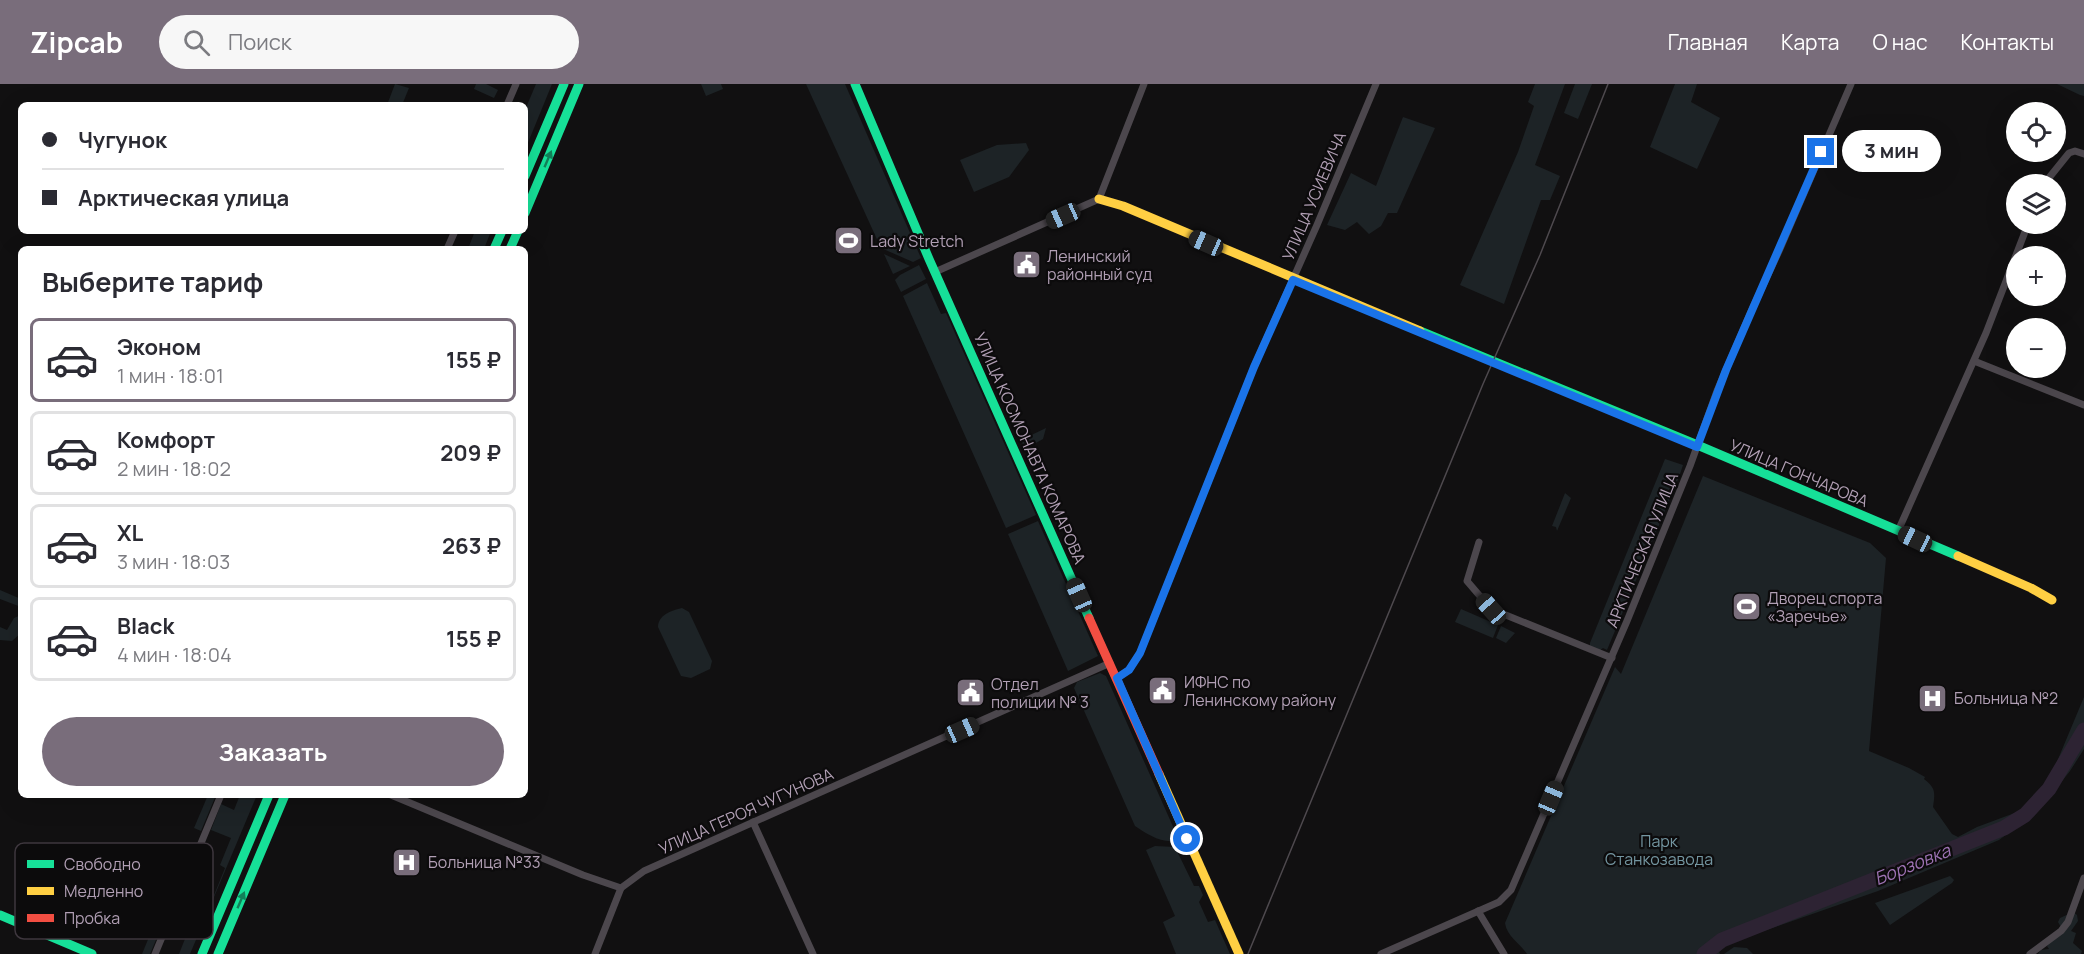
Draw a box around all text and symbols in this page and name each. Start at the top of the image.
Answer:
search box [159,15,579,69]
text: Zipcab [30,23,123,61]
icon: search [180,26,213,59]
text: Поиск [228,27,292,57]
text: Главная [1668,28,1748,56]
text: Карта [1781,28,1839,56]
text: О нас [1872,28,1928,56]
text: Контакты [1961,28,2054,56]
map controls [2006,102,2066,378]
button: locate [2006,102,2066,162]
text: Чугунок [78,125,167,155]
street label: УЛИЦА УСИЕВИЧА [1277,128,1351,264]
callout: 3 мин [1842,131,1941,173]
text: 3 мин [1864,137,1919,164]
route end [1807,138,1834,165]
one-way arrow [543,150,553,168]
button: layers [2006,174,2066,234]
text: Арктическая улица [78,183,289,213]
car [1043,200,1083,232]
sports icon: Lady Stretch [833,225,865,257]
car [1186,227,1226,259]
place label: Lady Stretch [870,230,964,252]
place label: Ленинский районный суд [1047,245,1153,285]
button: + [2006,246,2066,306]
public building icon: Ленинский районный суд [1010,249,1042,281]
text: Выберите тариф [42,263,263,300]
button: − [2006,318,2066,378]
street label: УЛИЦА КОСМОНАВТА КОМАРОВА [969,329,1091,567]
text: Эконом [117,332,201,362]
icon: car [45,333,99,387]
text: 155 ₽ [446,345,501,375]
text: 1 мин · 18:01 [117,362,224,389]
text: Комфорт [117,425,215,455]
icon: car [45,426,99,480]
street label: УЛИЦА ГОНЧАРОВА [1726,434,1872,512]
text: 209 ₽ [440,438,501,468]
text: 2 мин · 18:02 [117,455,231,482]
street label: АРКТИЧЕСКАЯ УЛИЦА [1601,469,1683,631]
text: XL [117,518,143,548]
icon: car [45,519,99,573]
car [1895,523,1935,555]
text: 263 ₽ [442,531,501,561]
text: 3 мин · 18:03 [117,548,230,575]
car [1063,575,1095,615]
place label: Дворец спорта «Заречье» [1767,587,1882,627]
car [1472,590,1510,628]
sports icon: Дворец спорта «Заречье» [1730,591,1762,623]
text: Black [117,611,174,641]
icon: car [45,612,99,666]
text: 155 ₽ [446,624,501,654]
text: 4 мин · 18:04 [117,641,232,668]
place label: ИФНС по Ленинскому району [1184,671,1337,711]
place label: Отдел полиции № 3 [991,673,1089,713]
public building icon: ИФНС по Ленинскому району [1147,675,1179,707]
public building icon: Отдел полиции № 3 [954,677,986,709]
hospital icon: Больница №2 [1917,682,1949,714]
place label: Больница №2 [1954,687,2058,709]
car [942,714,982,746]
button: Заказать [42,717,504,786]
street label: УЛИЦА ГЕРОЯ ЧУГУНОВА [655,762,837,860]
car [1536,778,1566,818]
route start [1173,825,1200,852]
park label: Парк Станкозавода [1605,830,1713,870]
water label: Борзовка [1870,837,1955,890]
legend [15,843,213,939]
hospital icon: Больница №33 [391,846,423,878]
place label: Больница №33 [428,851,541,873]
text: Свободно [64,853,141,875]
text: Медленно [64,880,143,902]
one-way arrow [237,891,246,909]
text: Пробка [64,907,120,929]

